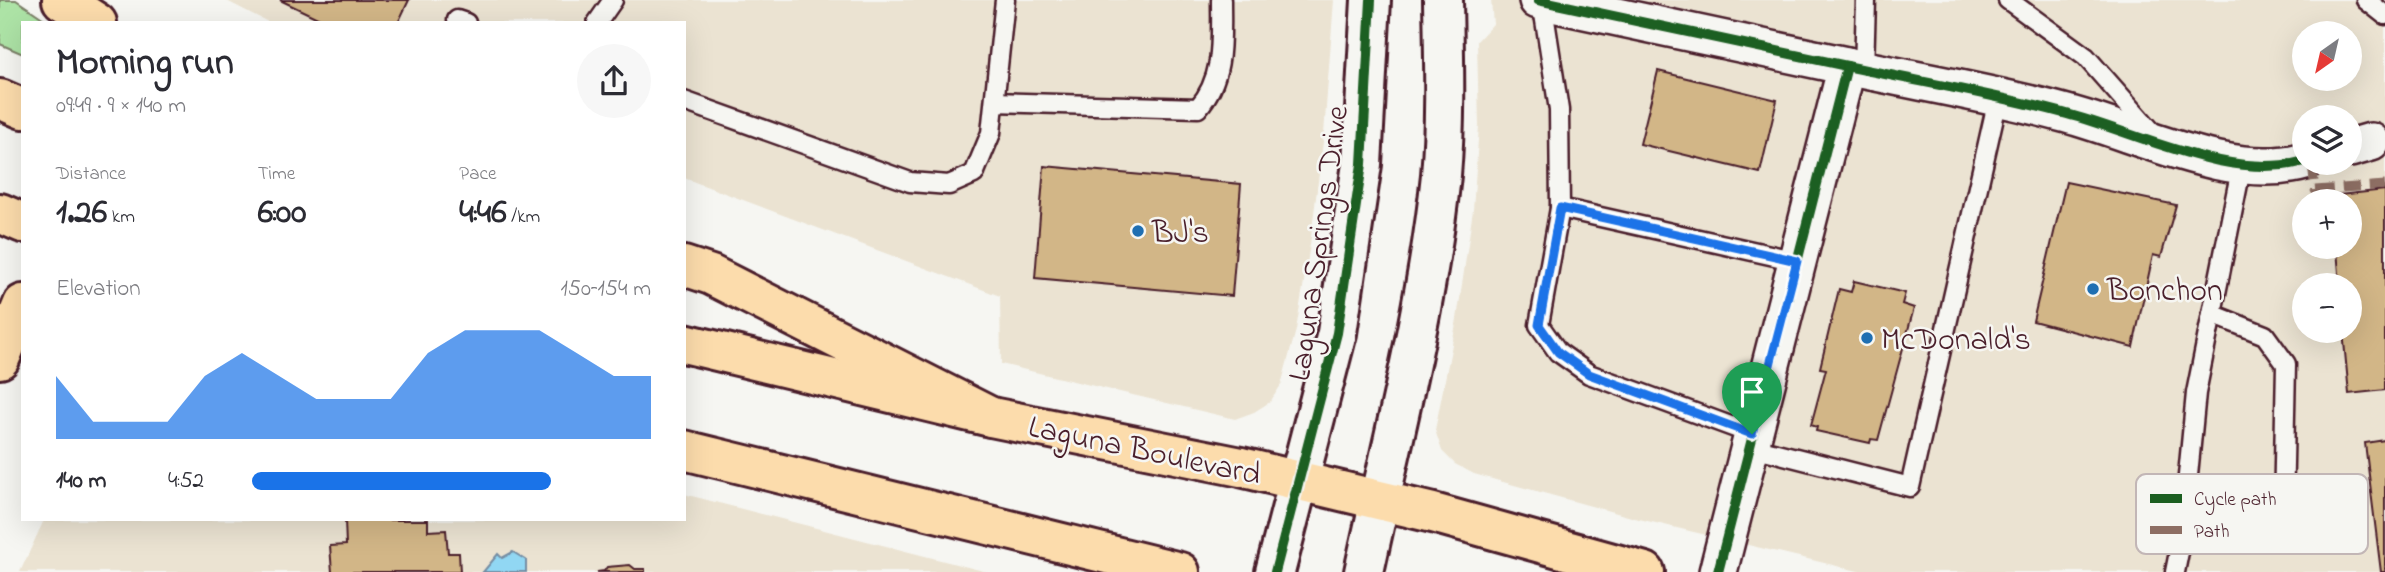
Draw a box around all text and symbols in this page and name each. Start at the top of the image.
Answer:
north arrow [2292,21,2362,91]
map controls [2292,21,2362,343]
text: Morning run [56,36,234,92]
button: share [577,44,651,118]
text: 09:49 · 9 × 140 m [56,90,186,123]
street label: Laguna Springs Drive [1278,102,1363,384]
button: layers [2292,105,2362,175]
text: Distance [56,161,126,188]
text: Time [258,161,295,188]
text: Pace [459,161,496,188]
text: 1.26 [56,188,107,239]
text: 6:00 [258,188,306,239]
text: 4:46 [459,188,507,239]
button: + [2292,189,2362,259]
text: km [107,204,135,231]
text: /km [507,204,540,231]
place label: BJ's [1151,211,1209,258]
marker: BJ's [1130,223,1146,239]
place label: Bonchon [2106,269,2223,316]
text: Elevation [56,273,141,306]
text: 150–154 m [560,273,651,306]
button: − [2292,273,2362,343]
marker: Bonchon [2085,281,2101,297]
place label: McDonald's [1881,318,2031,365]
marker: McDonald's [1859,330,1875,346]
pin [1722,362,1782,434]
icon: arrive [1733,373,1771,411]
street label: Laguna Boulevard [1024,405,1265,500]
text: 140 m [56,465,106,498]
text: 4:52 [168,465,204,498]
legend [2136,474,2368,554]
text: Cycle path [2194,487,2276,515]
text: Path [2194,519,2230,546]

